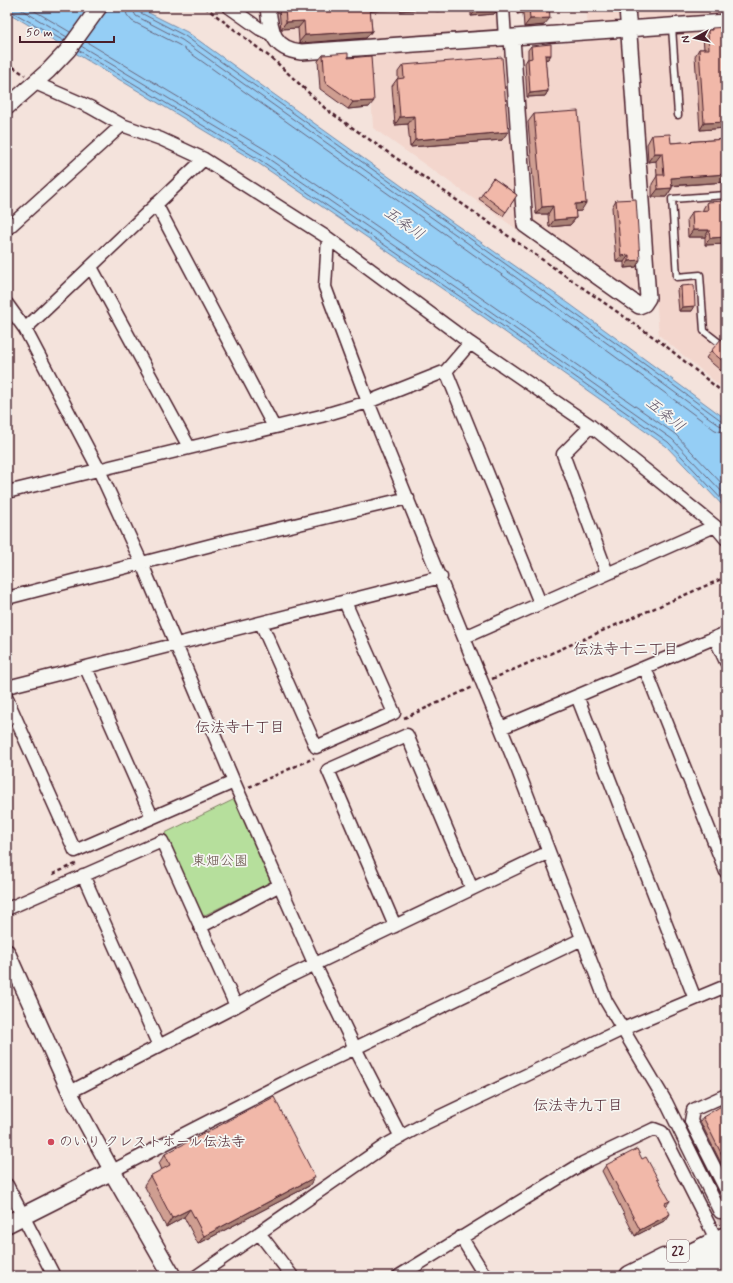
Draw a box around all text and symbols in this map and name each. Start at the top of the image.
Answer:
scale bar [20,18,114,44]
north arrow [675,18,715,58]
text: 50 m [26,25,53,41]
text: N [679,35,694,44]
water label: 五条川 [380,203,428,245]
water label: 五条川 [641,393,689,437]
district label: 伝法寺十二丁目 [573,640,679,660]
district label: 伝法寺十丁目 [195,718,285,738]
park label: 東畑公園 [192,852,248,870]
district label: 伝法寺九丁目 [533,1096,623,1116]
place label: のいり クレストホール伝法寺 [59,1133,245,1151]
marker: のいり クレストホール伝法寺 [46,1137,56,1147]
road number: 22 [667,1240,689,1262]

